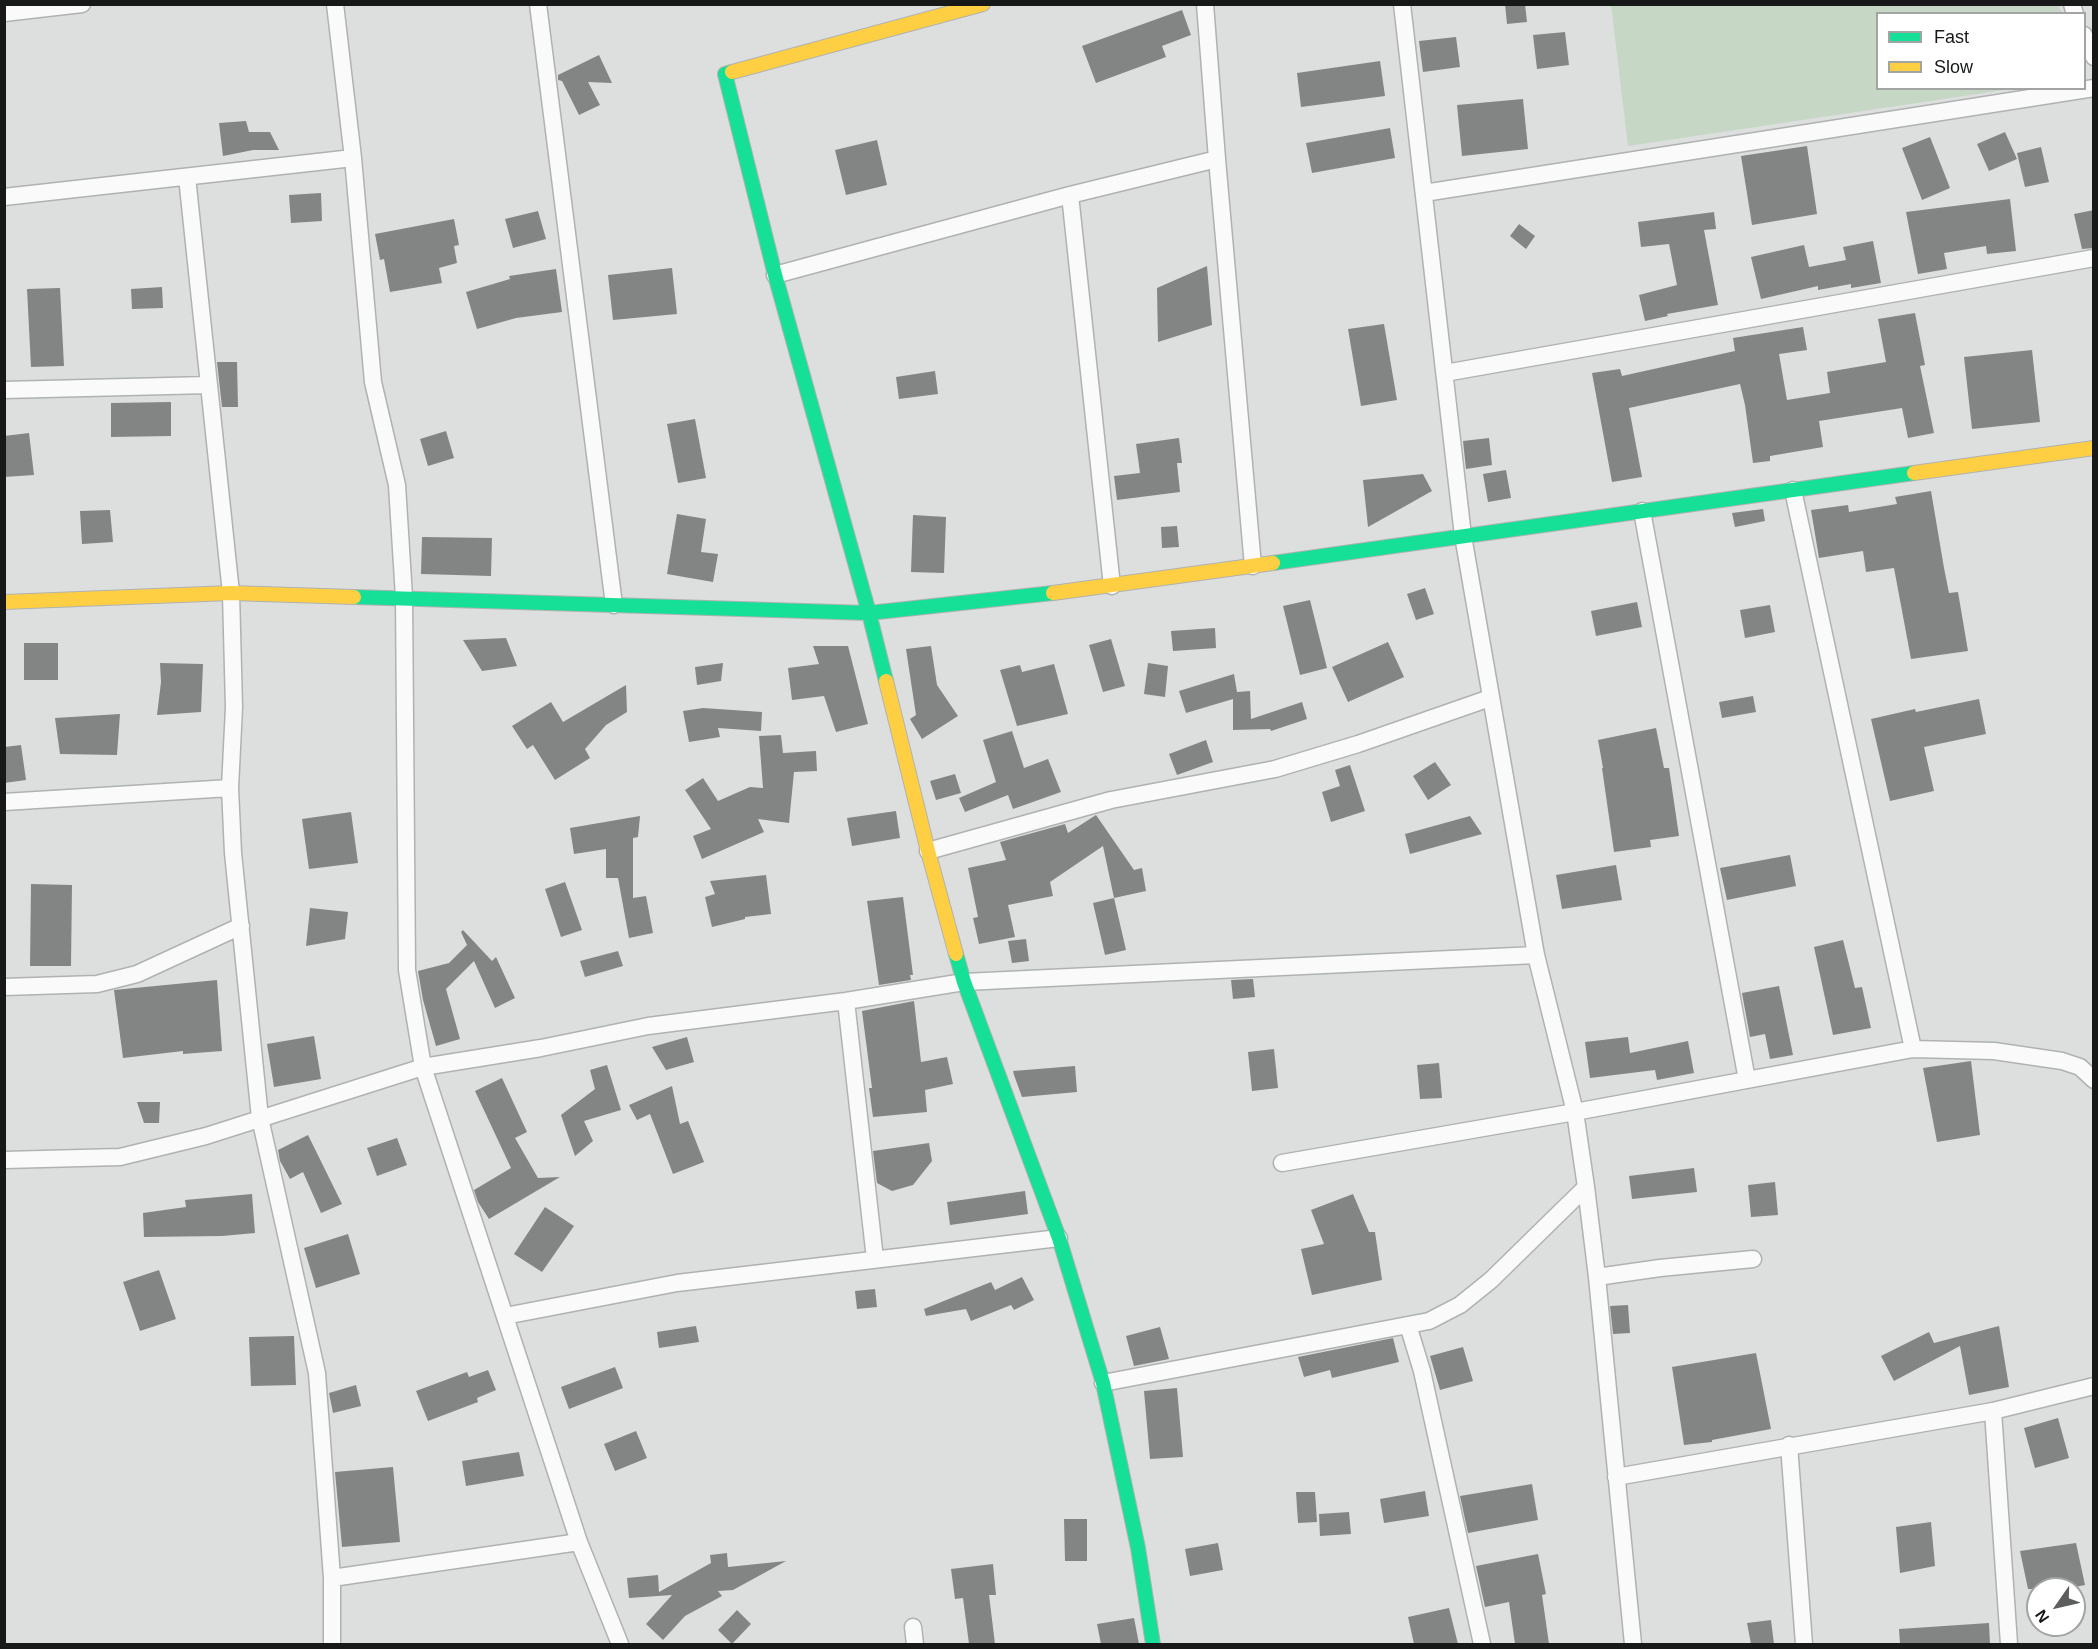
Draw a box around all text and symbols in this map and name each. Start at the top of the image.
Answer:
legend [1876,12,2086,90]
text: Fast [1934,27,1969,47]
text: Slow [1934,57,1973,77]
north arrow [2026,1577,2086,1637]
text: N [2032,1607,2053,1626]

